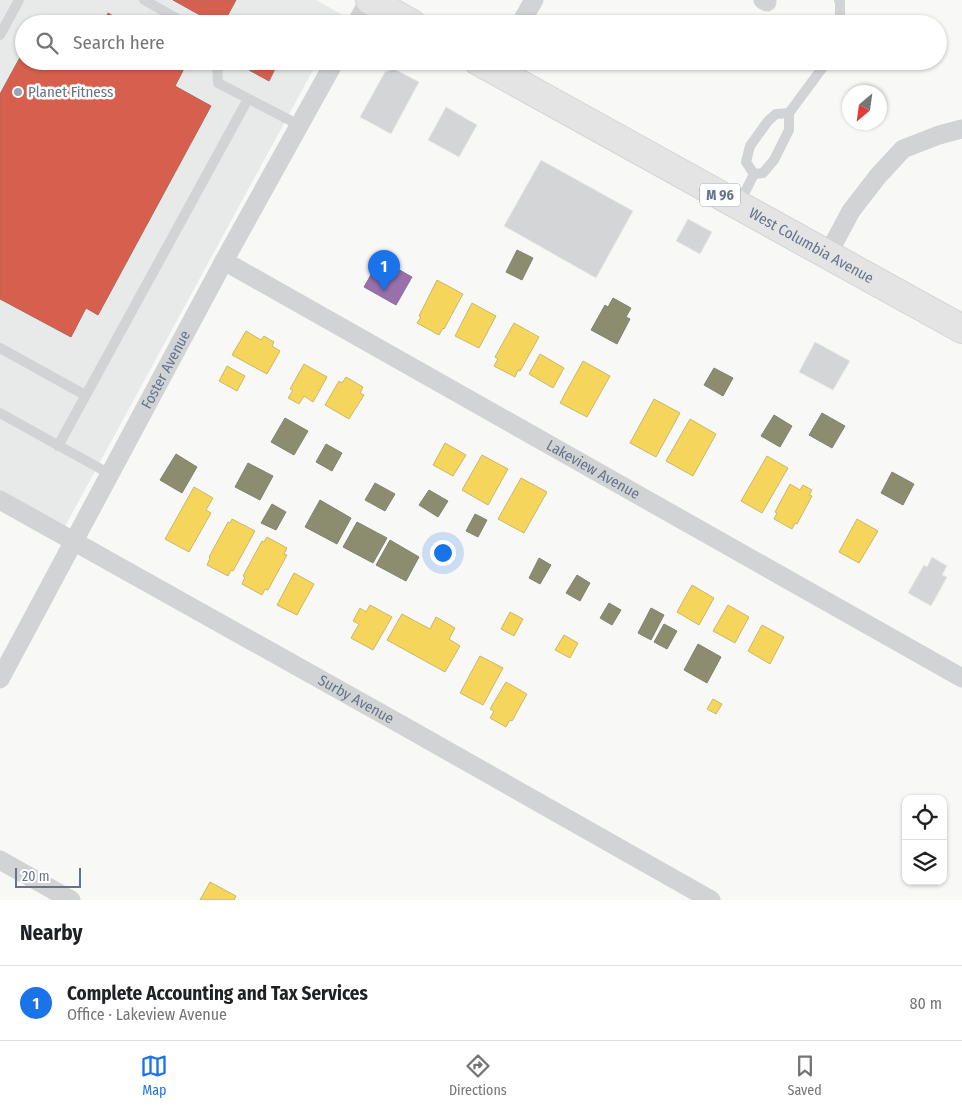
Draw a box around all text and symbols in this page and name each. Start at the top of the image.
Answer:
search box [15,15,947,70]
icon: search [33,29,61,57]
text: Search here [73,31,165,54]
place label: Planet Fitness [28,83,113,101]
north arrow [842,85,887,130]
marker: Planet Fitness [12,86,24,98]
road number: M 96 [700,184,740,206]
street label: West Columbia Avenue [746,204,877,287]
pin: 1 [368,250,400,291]
street label: Foster Avenue [137,327,194,412]
street label: Lakeview Avenue [543,436,643,503]
your location [430,540,456,566]
street label: Surby Avenue [315,671,397,728]
map controls [902,795,947,885]
button: locate [902,795,947,840]
button: layers [902,840,947,885]
scale bar [15,865,81,888]
text: 20 m [22,868,50,885]
text: Nearby [20,920,82,946]
text: Complete Accounting and Tax Services [67,982,368,1005]
text: 1 [33,994,39,1013]
text: 80 m [910,994,942,1013]
text: Office · Lakeview Avenue [67,1005,227,1024]
tab: Map [140,1052,168,1099]
tab: Directions [449,1052,507,1099]
tab: Saved [787,1052,822,1099]

